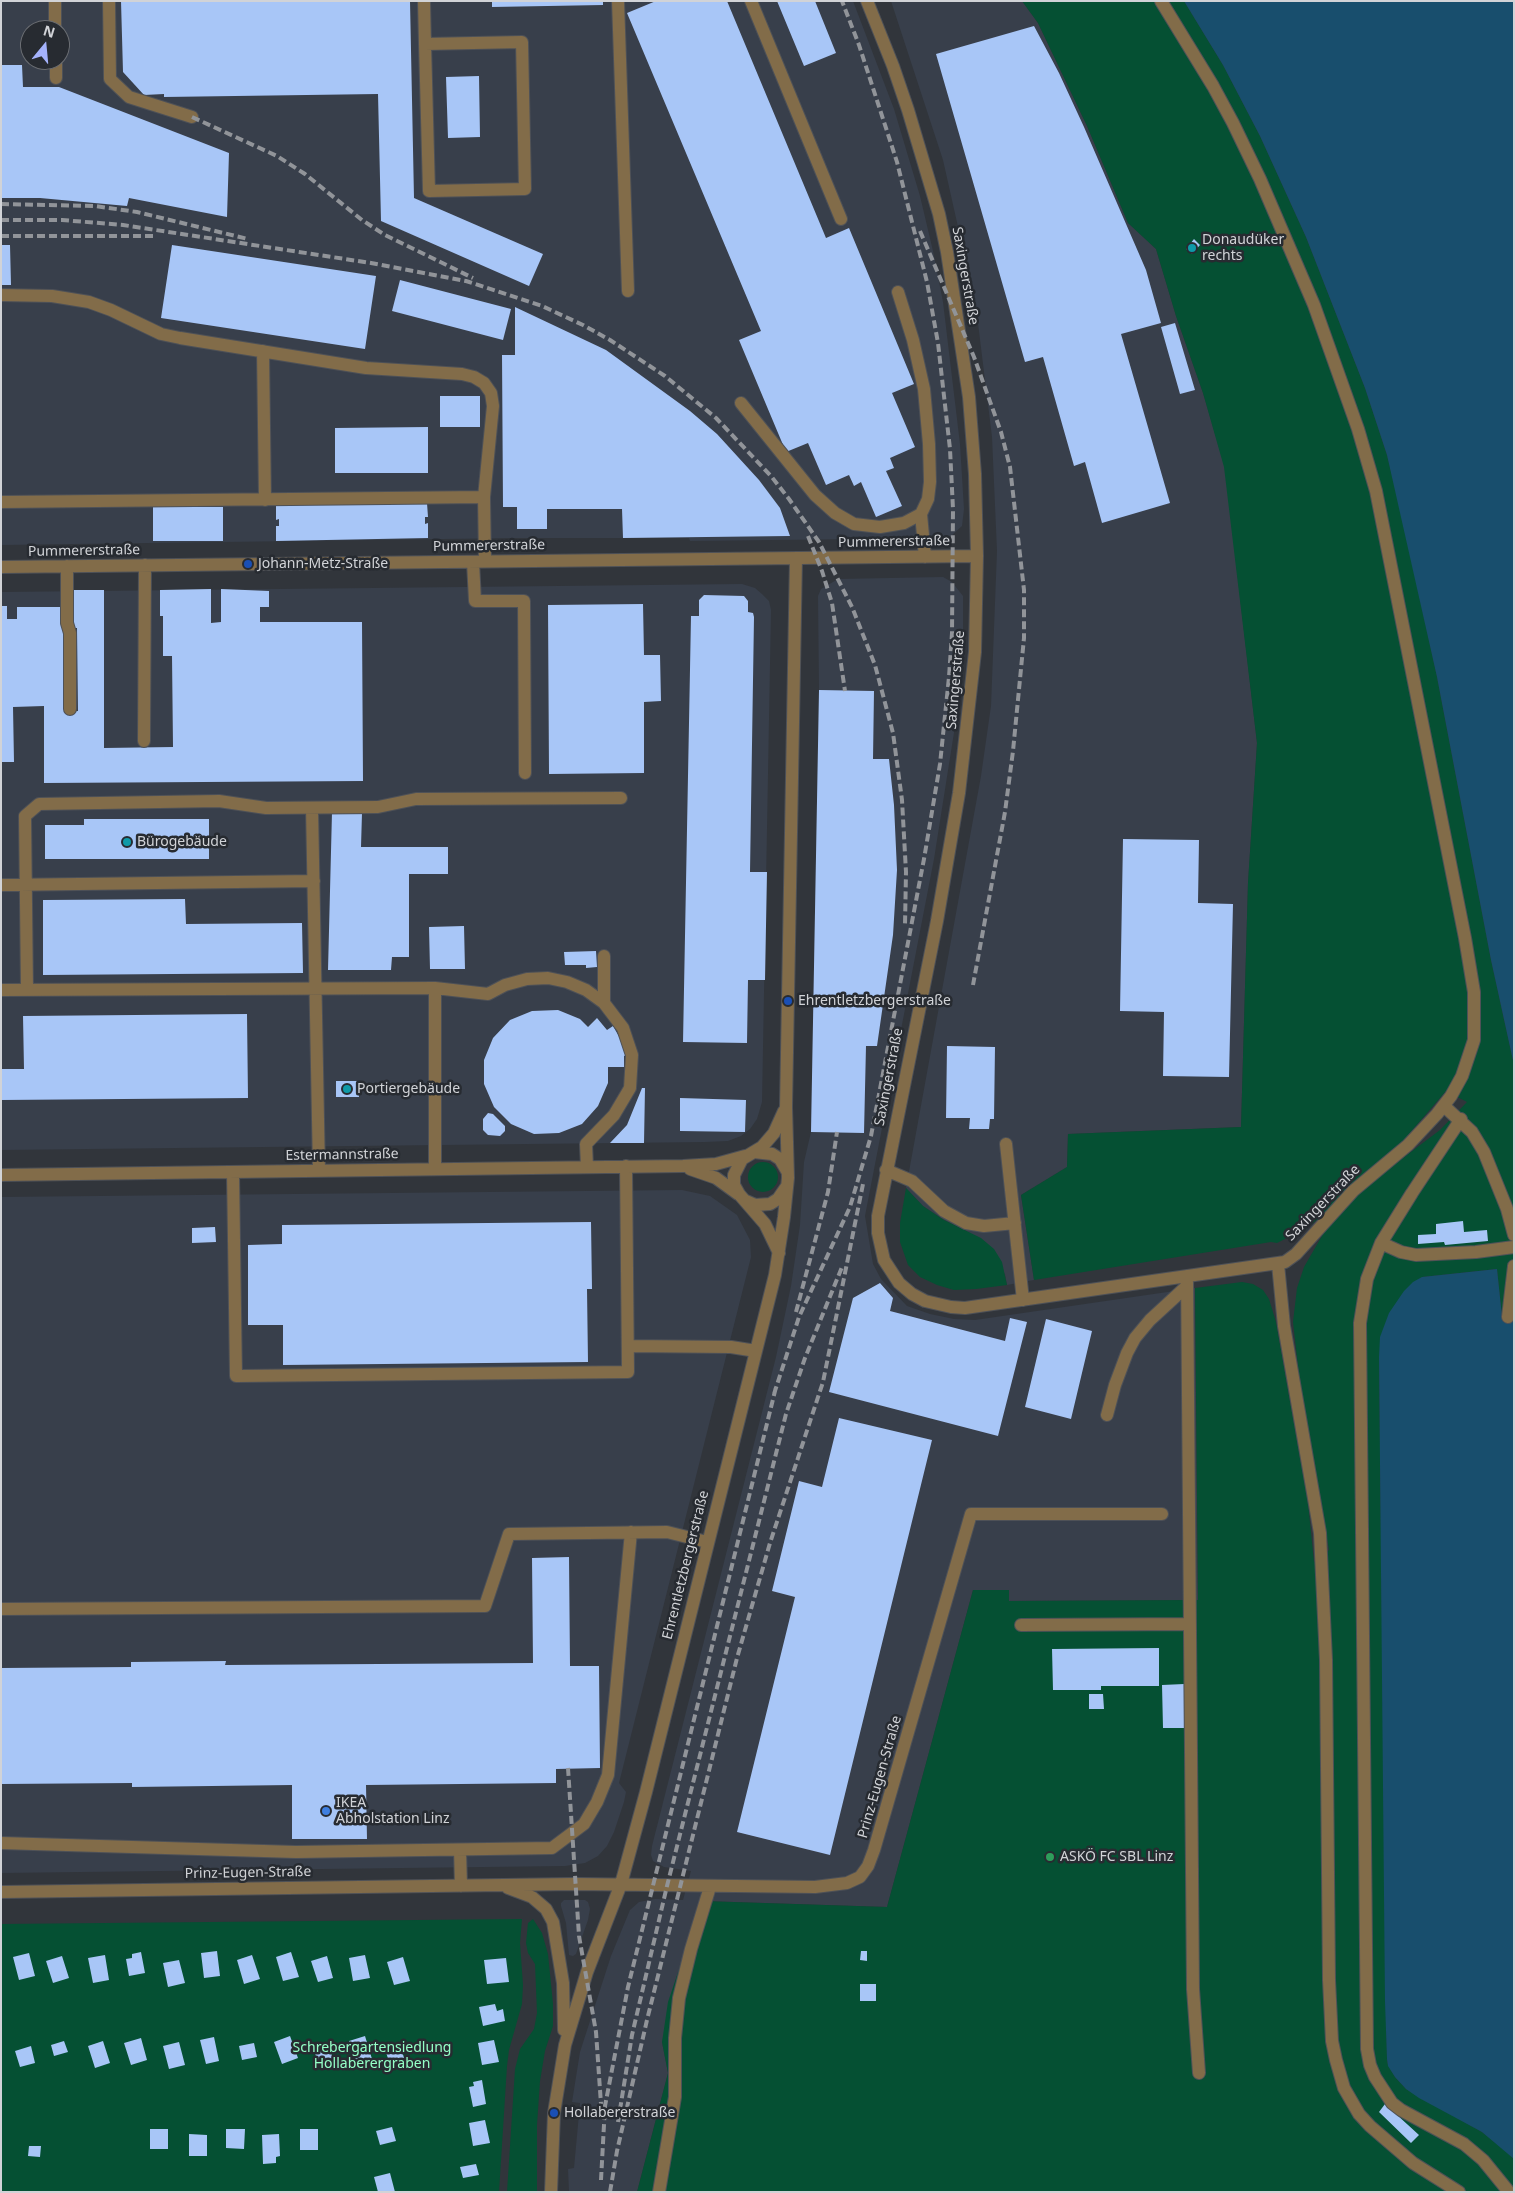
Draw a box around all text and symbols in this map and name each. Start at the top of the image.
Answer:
north arrow [20,20,70,70]
text: N [41,20,57,42]
street label: Saxingerstraße [948,226,982,326]
place label: Donaudüker rechts [1202,232,1284,264]
marker: Donaudüker rechts [1186,242,1198,254]
street label: Pummererstraße [838,533,950,551]
street label: Pummererstraße [433,537,545,555]
street label: Pummererstraße [28,542,140,560]
place label: Johann-Metz-Straße [258,556,388,572]
marker: Johann-Metz-Straße [242,558,254,570]
street label: Saxingerstraße [943,630,969,730]
place label: Bürogebäude [137,834,227,850]
marker: Bürogebäude [121,836,133,848]
place label: Ehrentletzbergerstraße [798,993,951,1009]
marker: Ehrentletzbergerstraße [782,995,794,1007]
street label: Saxingerstraße [871,1027,907,1127]
place label: Portiergebäude [357,1081,460,1097]
marker: Portiergebäude [341,1083,353,1095]
street label: Estermannstraße [285,1146,399,1164]
street label: Saxingerstraße [1282,1161,1364,1245]
street label: Ehrentletzbergerstraße [659,1489,713,1641]
street label: Prinz-Eugen-Straße [854,1714,906,1840]
place label: IKEA Abholstation Linz [336,1795,450,1828]
marker: IKEA Abholstation Linz [320,1805,332,1817]
place label: ASKÖ FC SBL Linz [1060,1849,1173,1865]
marker: ASKÖ FC SBL Linz [1044,1851,1056,1863]
street label: Prinz-Eugen-Straße [185,1863,311,1883]
park label: Schrebergartensiedlung Hollaberergraben [293,2040,451,2072]
place label: Hollabererstraße [564,2105,675,2121]
marker: Hollabererstraße [548,2107,560,2119]

